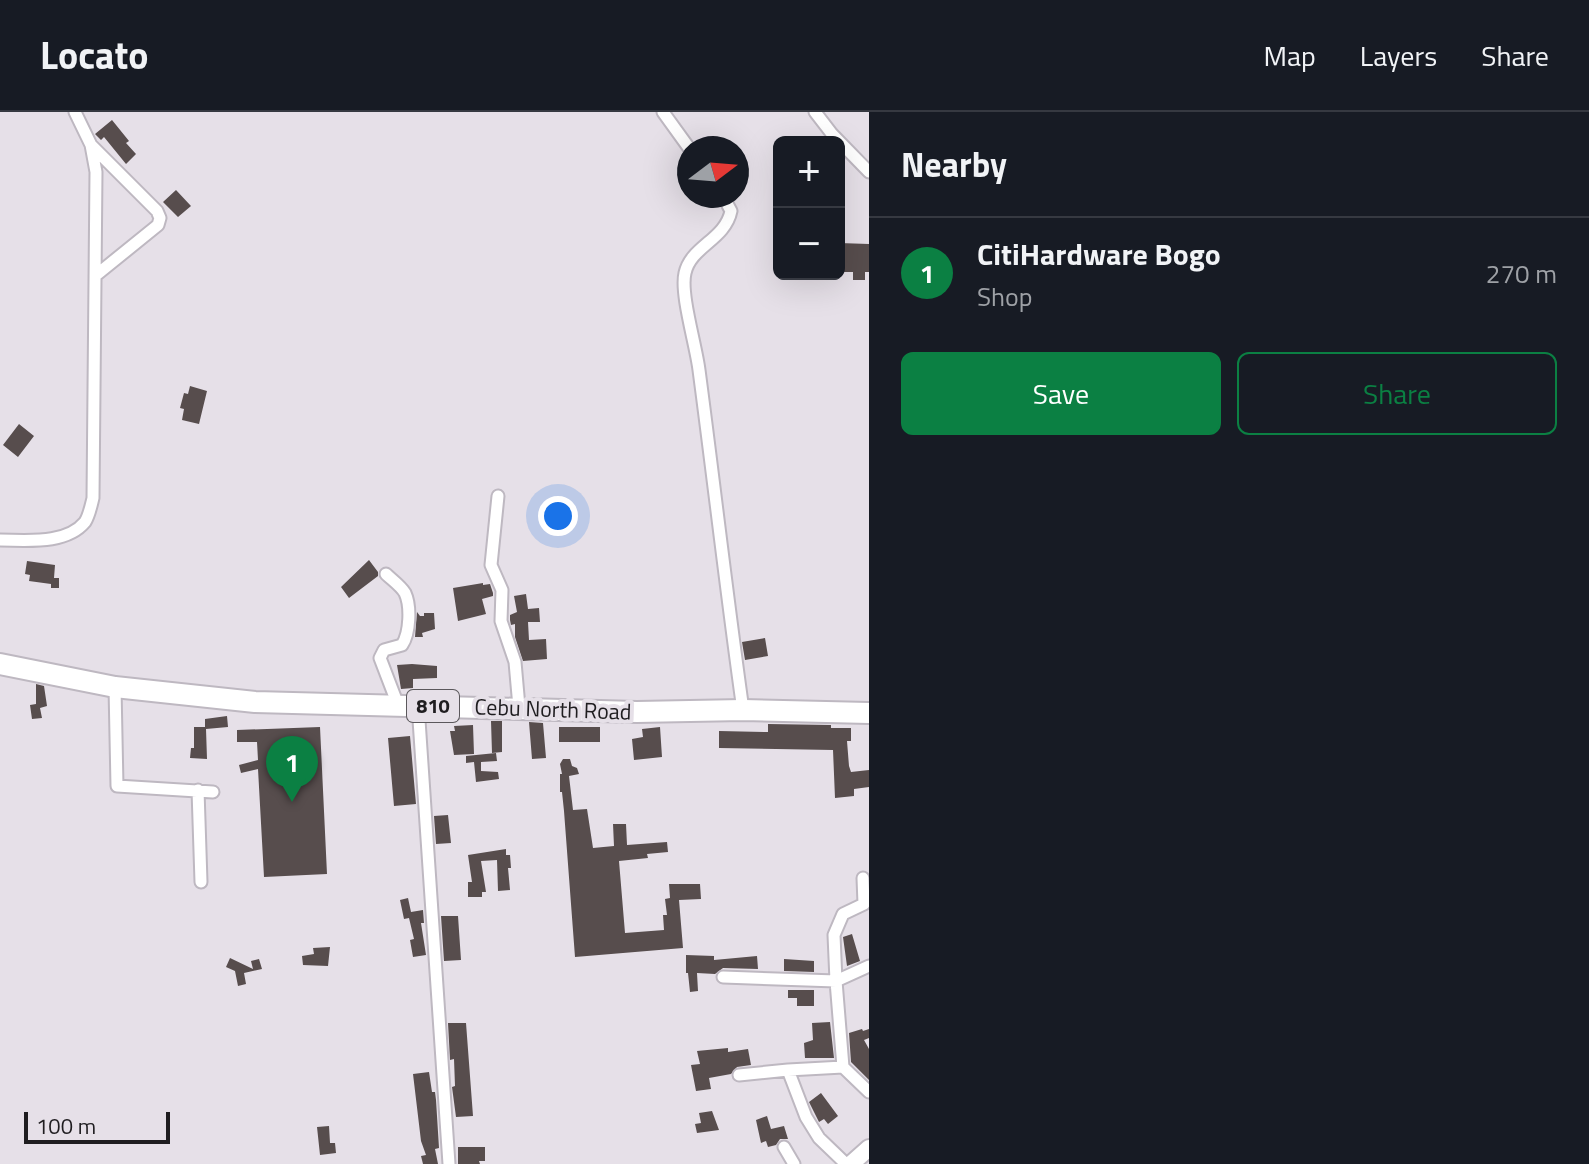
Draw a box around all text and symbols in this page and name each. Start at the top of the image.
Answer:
text: Locato [40,26,149,84]
text: Map [1263,34,1316,77]
text: Layers [1360,34,1437,77]
text: Share [1481,34,1549,77]
north arrow [677,136,749,208]
map controls [773,136,845,280]
button: + [773,136,845,208]
text: Nearby [901,138,1007,190]
button: − [773,208,845,280]
text: CitiHardware Bogo [977,231,1221,277]
text: 1 [920,254,934,293]
text: 270 m [1486,254,1557,293]
text: Shop [977,277,1032,316]
button: Save [901,352,1221,435]
button: Share [1237,352,1557,435]
your location [538,496,578,536]
street label: Cebu North Road [474,689,632,729]
road number: 810 [407,690,459,722]
pin: 1 [266,736,318,802]
scale bar [24,1108,170,1144]
text: 100 m [36,1109,96,1143]

